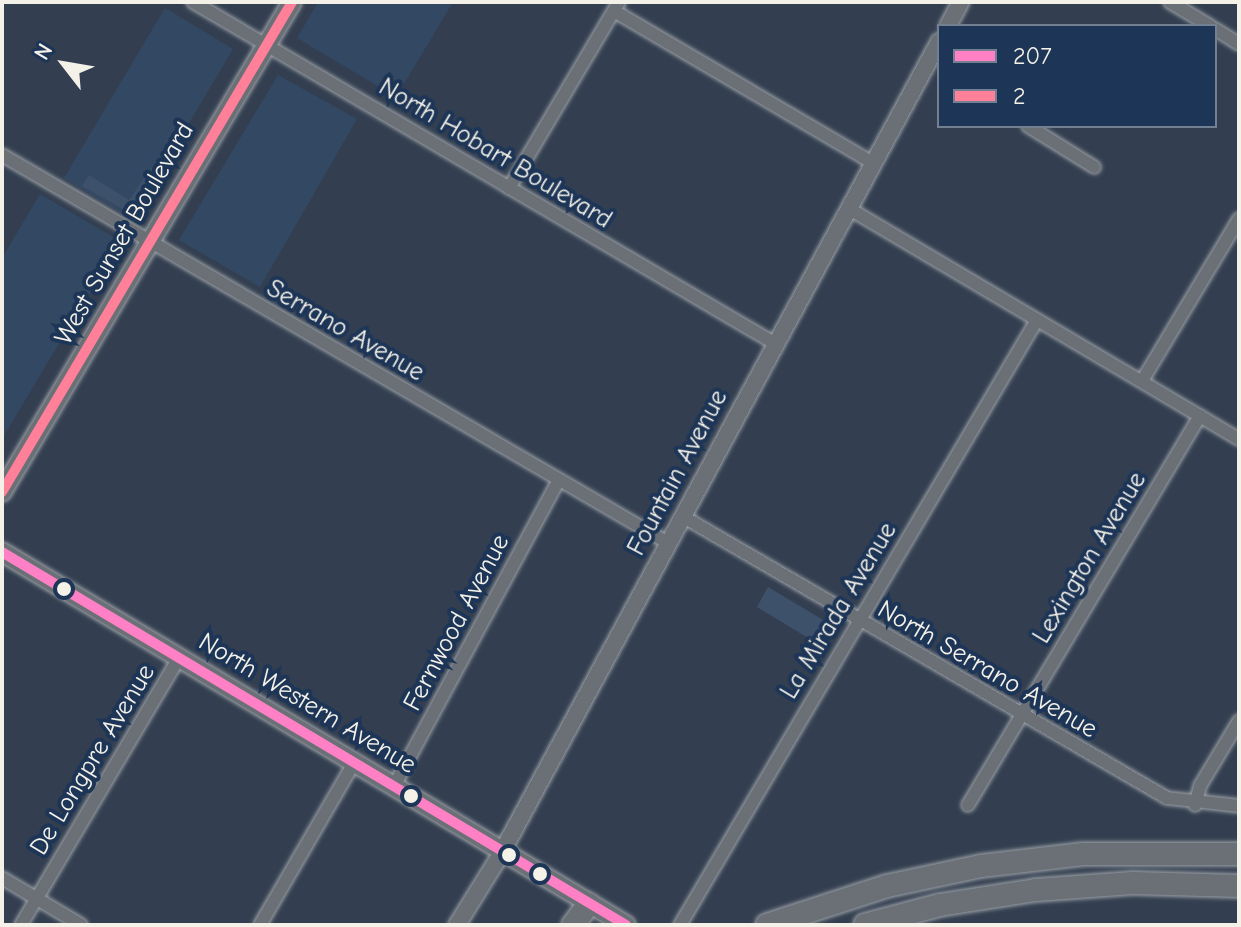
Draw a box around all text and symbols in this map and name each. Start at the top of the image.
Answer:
north arrow [24,24,104,104]
legend [937,24,1217,128]
text: N [29,39,58,64]
text: 207 [1013,42,1052,70]
street label: North Hobart Boulevard [373,72,617,236]
text: 2 [1013,82,1026,110]
street label: West Sunset Boulevard [49,117,201,351]
street label: Serrano Avenue [261,273,429,389]
street label: Fountain Avenue [621,385,735,561]
street label: Lexington Avenue [1027,467,1153,649]
street label: La Mirada Avenue [774,517,904,705]
street label: Fernwood Avenue [397,529,517,717]
unlabelled marker [56,581,72,597]
street label: North Serrano Avenue [872,594,1102,746]
street label: North Western Avenue [193,627,421,781]
street label: De Longpre Avenue [24,659,162,861]
unlabelled marker [403,788,419,804]
unlabelled marker [501,847,517,863]
unlabelled marker [532,866,548,882]

